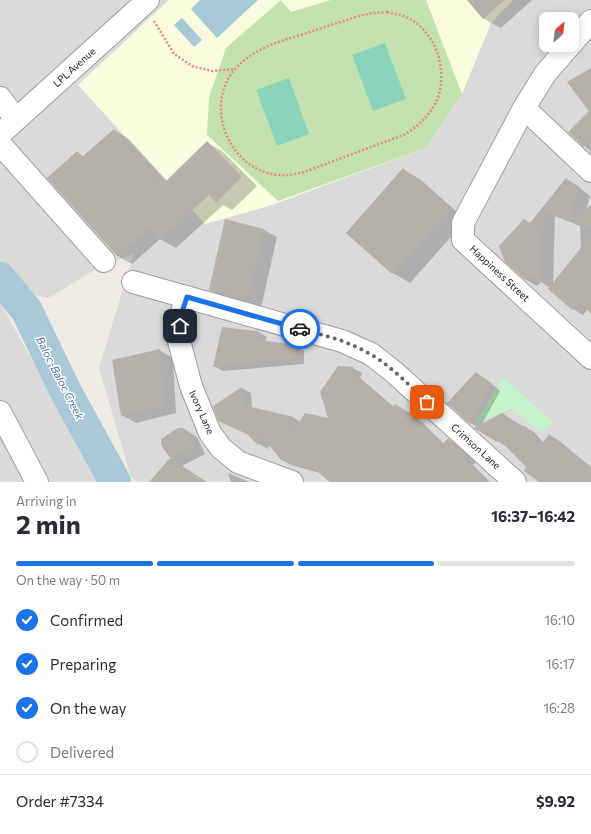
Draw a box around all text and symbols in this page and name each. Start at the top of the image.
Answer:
north arrow [539,12,579,52]
map controls [539,12,579,52]
street label: LPL Avenue [50,45,98,89]
street label: Happiness Street [468,242,532,304]
pin [163,309,197,343]
courier [280,309,320,349]
icon: home [169,315,191,337]
icon: car [289,318,311,340]
water label: Baloc-Baloc Creek [34,334,87,422]
pin [410,385,444,419]
street label: Ivory Lane [187,388,217,436]
icon: bag [416,391,438,413]
street label: Crimson Lane [449,421,503,471]
text: Arriving in [16,493,76,509]
text: 16:37–16:42 [491,507,575,525]
text: 2 min [16,508,81,539]
text: On the way · 50 m [16,572,120,588]
icon: check [16,609,38,631]
text: Confirmed [50,611,123,629]
text: 16:10 [544,612,575,628]
icon: check [16,653,38,675]
text: Preparing [50,655,116,673]
text: 16:17 [546,656,575,672]
icon: check [16,697,38,719]
text: On the way [50,699,127,717]
text: 16:28 [543,700,575,716]
text: Delivered [50,743,114,761]
text: Order #7334 [16,792,104,810]
text: $9.92 [536,792,575,810]

